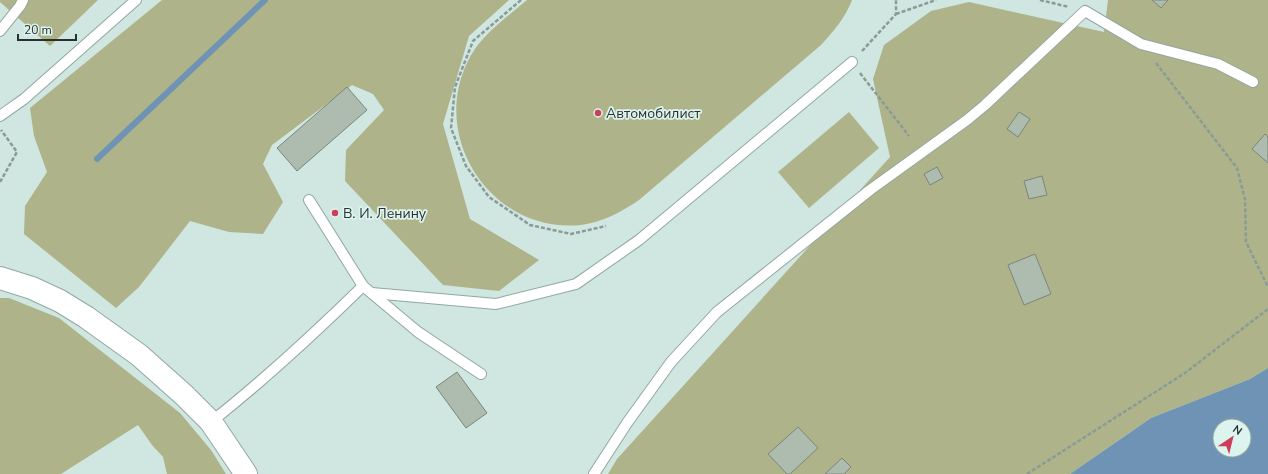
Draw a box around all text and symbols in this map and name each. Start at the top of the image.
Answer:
scale bar [18,16,76,42]
text: 20 m [24,22,52,38]
place label: Автомобилист [606,104,701,123]
marker: Автомобилист [593,108,603,118]
place label: В. И. Ленину [343,204,427,223]
marker: В. И. Ленину [330,208,340,218]
north arrow [1212,418,1252,458]
text: N [1230,422,1245,439]

